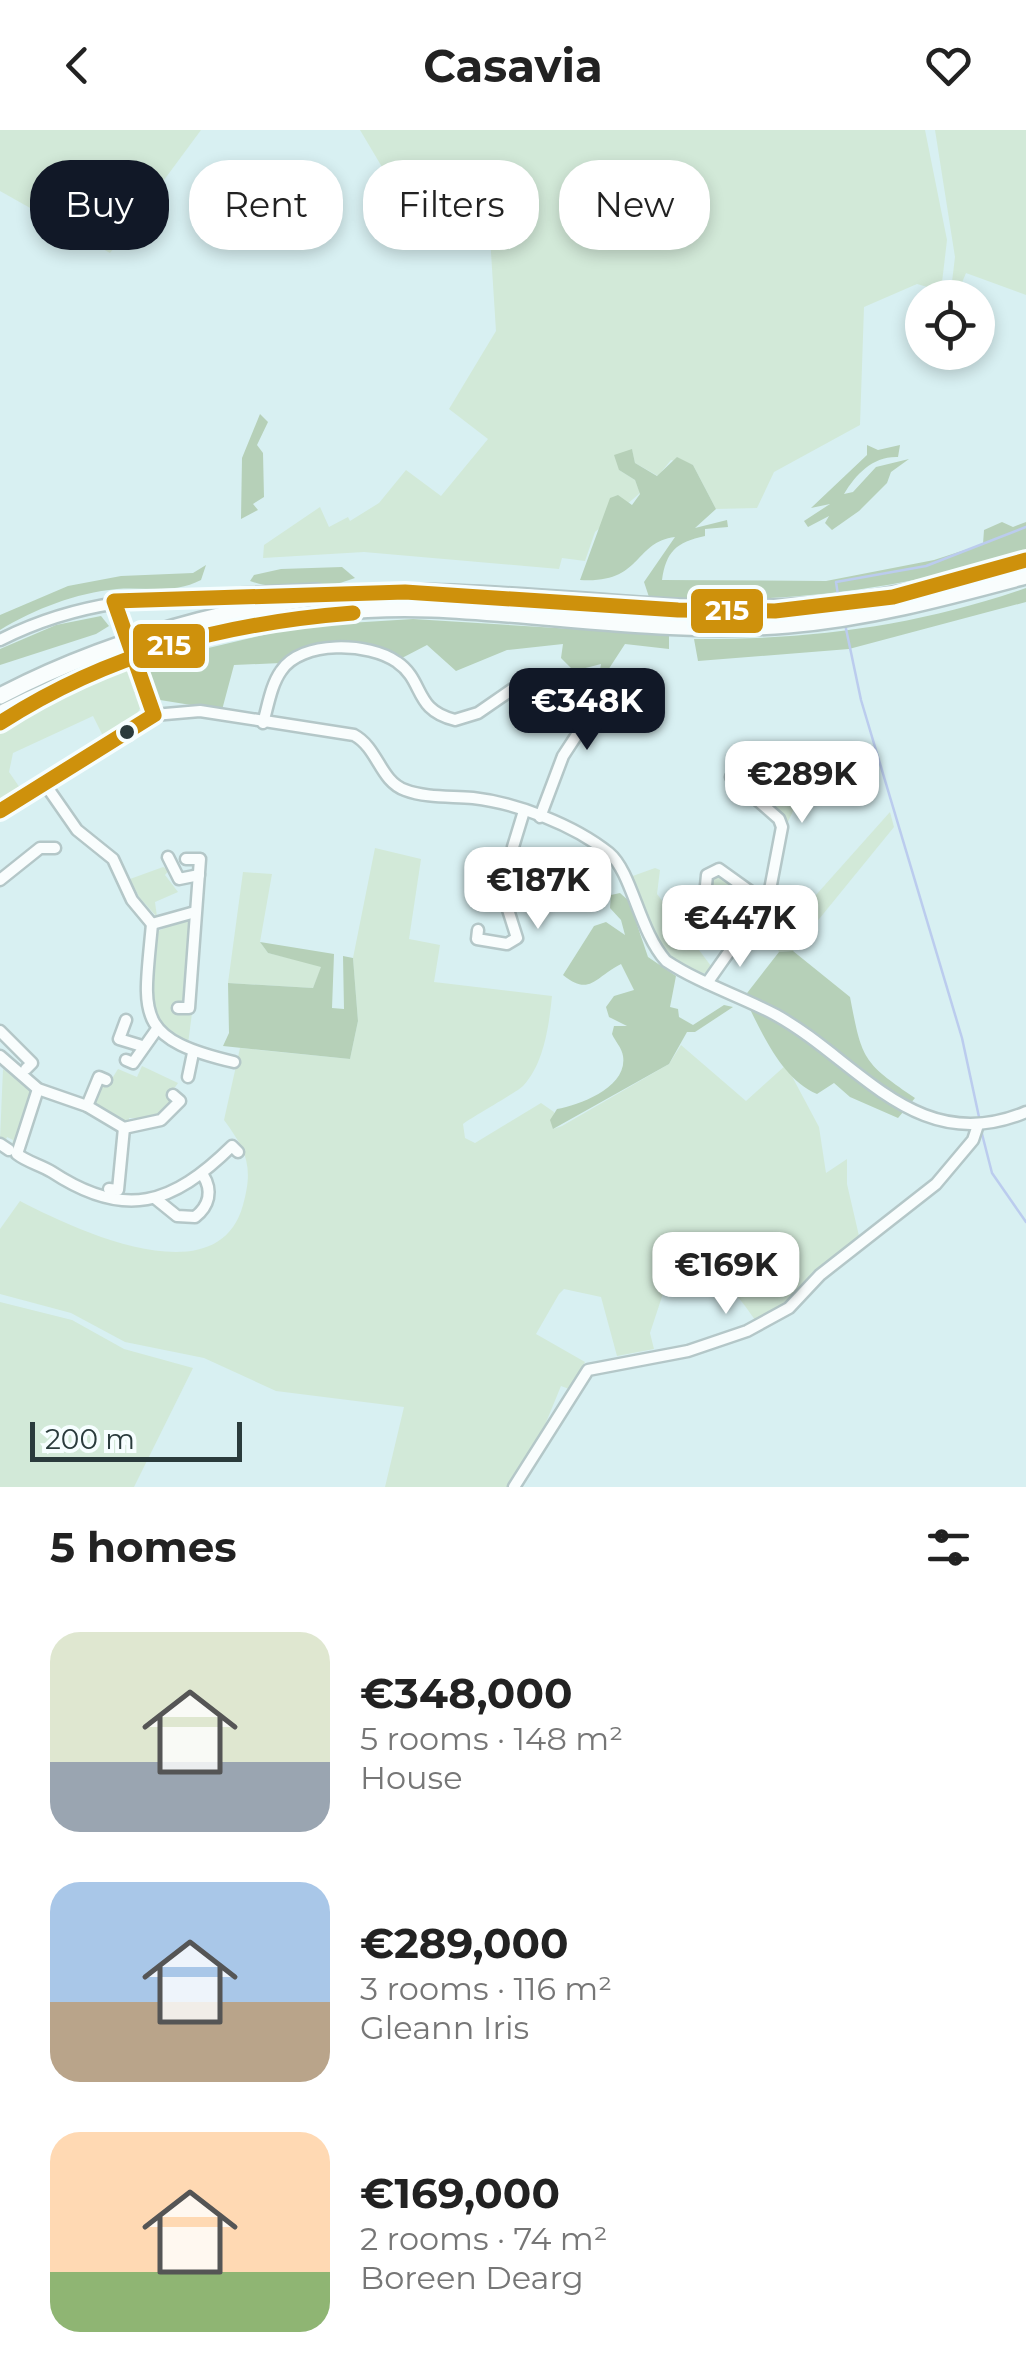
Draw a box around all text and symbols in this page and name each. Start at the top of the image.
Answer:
icon: back [50,38,105,93]
text: Casavia [423,38,603,93]
icon: heart [921,38,976,93]
chip: Buy [30,160,169,250]
chip: Rent [189,160,343,250]
chip: Filters [363,160,539,250]
chip: New [559,160,710,250]
map controls [905,280,995,370]
button: locate [905,280,995,370]
line badge: 215 [689,587,765,635]
text: 215 [705,593,749,627]
line badge: 215 [131,622,207,670]
text: 215 [147,628,191,662]
pin: €348K [517,668,657,753]
text: €348K [531,681,643,720]
unlabelled marker [117,722,137,742]
pin: €289K [732,741,872,826]
text: €289K [747,754,857,793]
pin: €187K [468,847,608,932]
text: €187K [486,860,590,899]
pin: €447K [670,885,810,970]
text: €447K [684,898,796,937]
pin: €169K [656,1232,796,1317]
text: €169K [674,1245,778,1284]
scale bar [30,1417,242,1462]
text: 200 m [45,1422,135,1456]
icon: filters [921,1520,976,1575]
text: 5 homes [50,1521,237,1573]
text: €348,000 [360,1667,572,1719]
icon: home [130,1672,250,1792]
text: 5 rooms · 148 m² [360,1719,623,1758]
text: House [360,1758,463,1797]
text: €289,000 [360,1917,569,1969]
icon: home [130,1922,250,2042]
text: 3 rooms · 116 m² [360,1969,612,2008]
text: Gleann Iris [360,2008,529,2047]
text: €169,000 [360,2167,560,2219]
icon: home [130,2172,250,2292]
text: 2 rooms · 74 m² [360,2219,608,2258]
text: Boreen Dearg [360,2258,584,2297]

